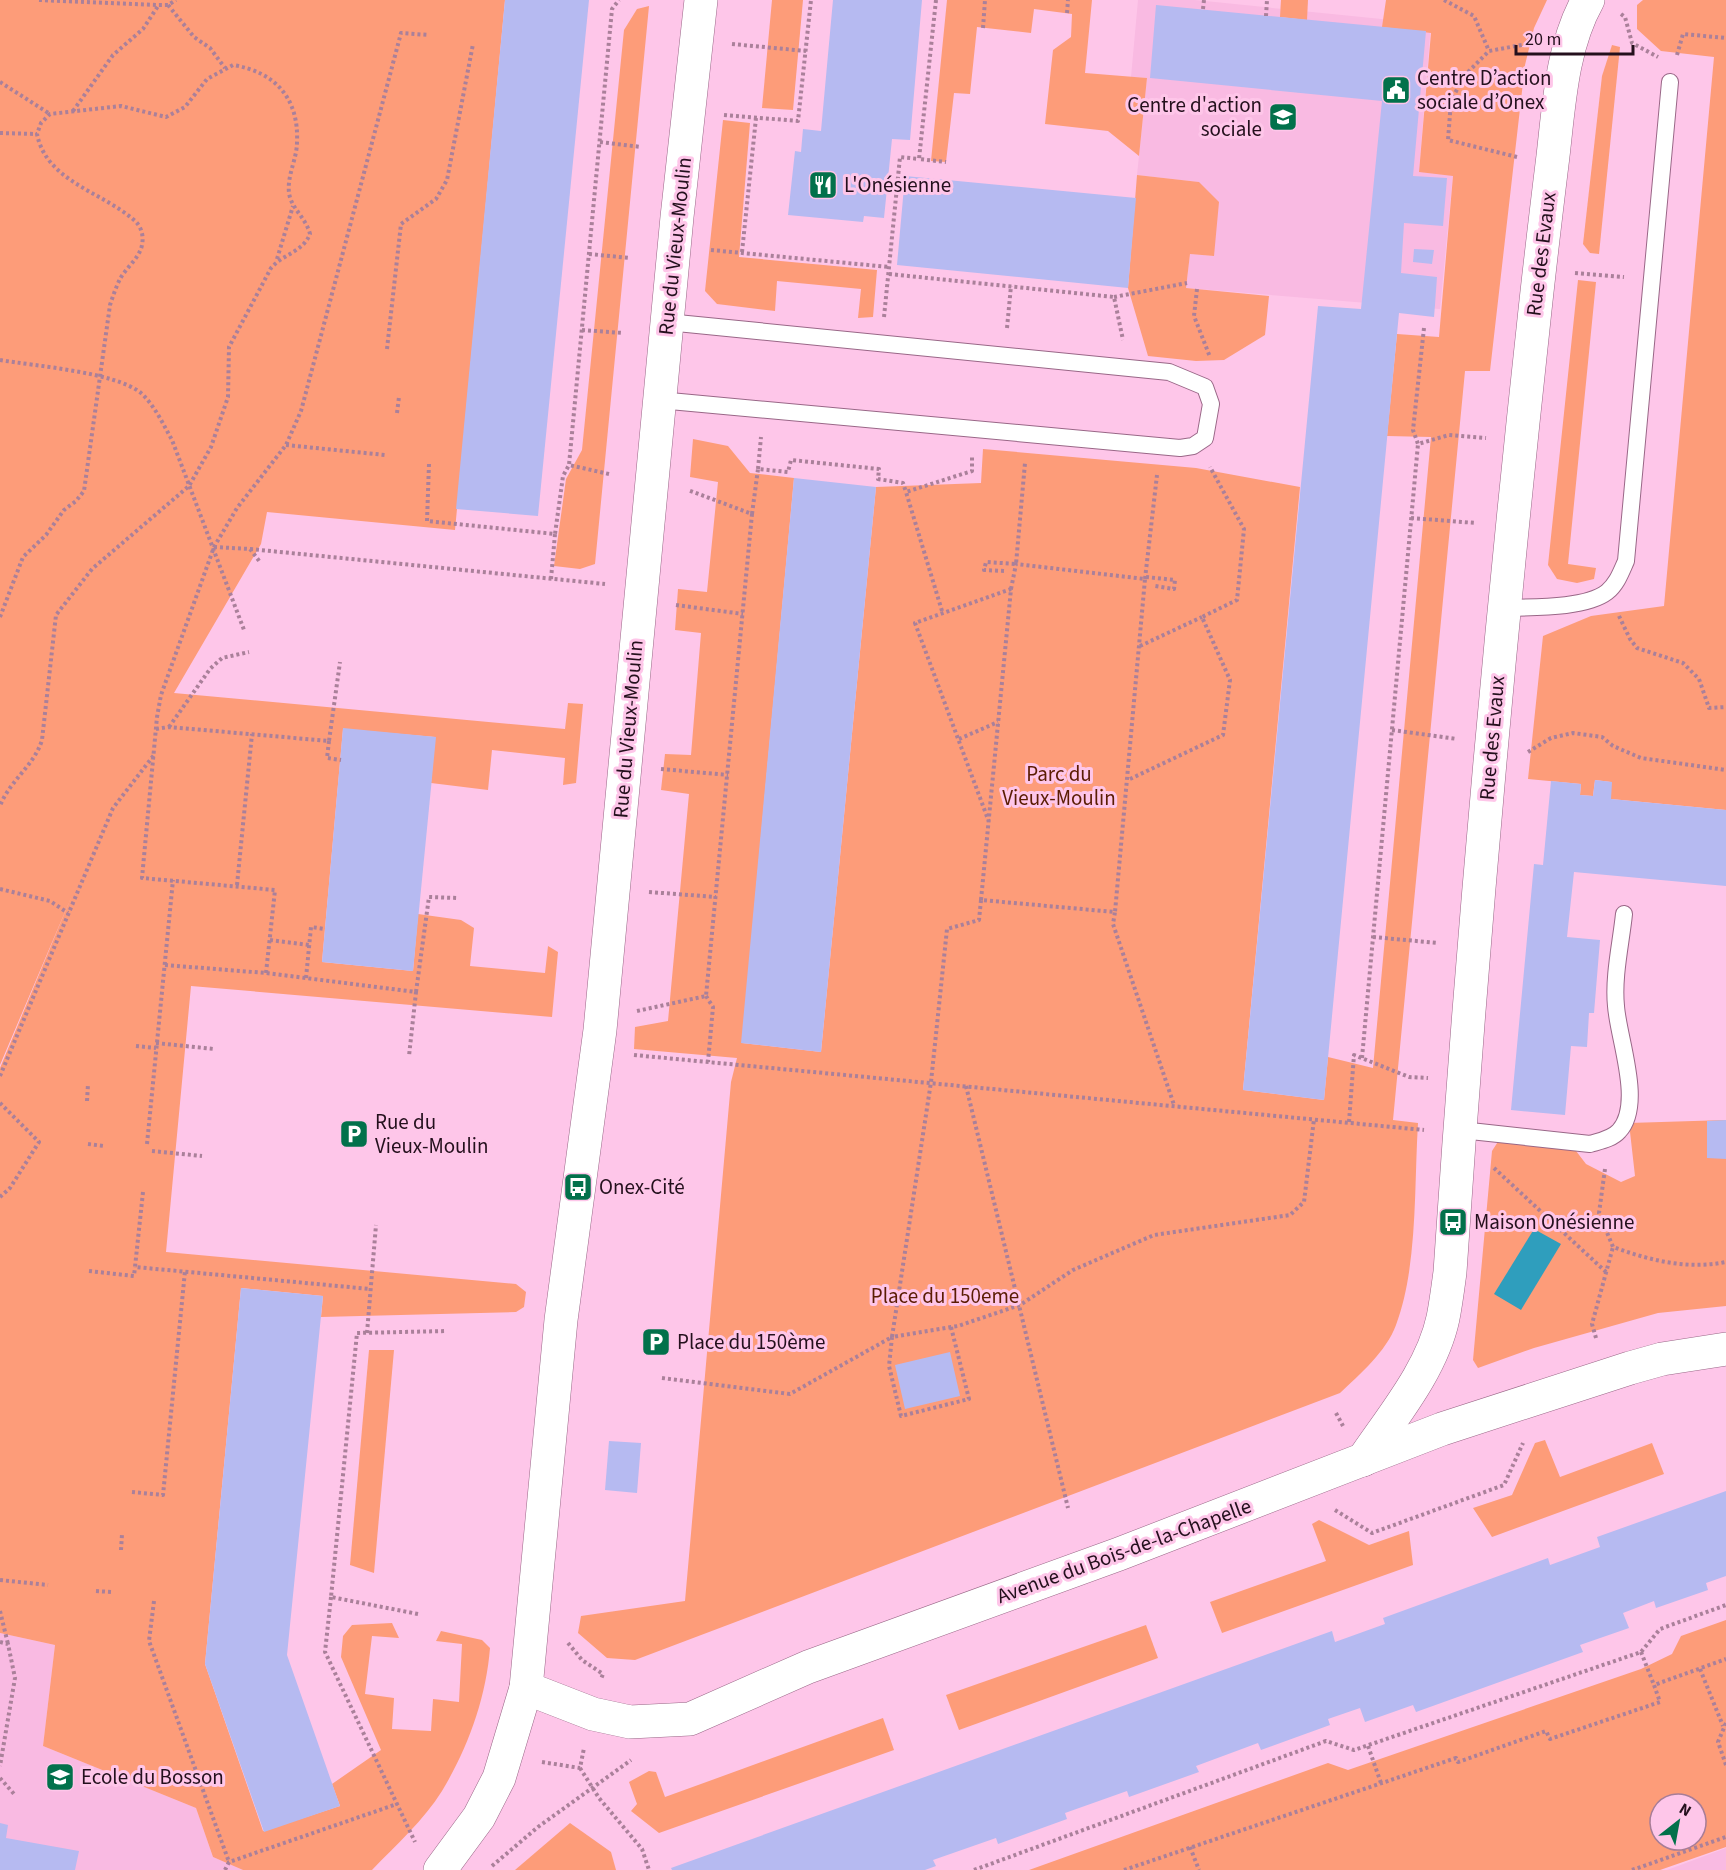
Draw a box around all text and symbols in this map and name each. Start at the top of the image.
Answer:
scale bar [1516,18,1633,56]
text: 20 m [1525,27,1561,52]
place label: Centre D’action sociale d’Onex [1417,63,1552,117]
public building icon: Centre D’action sociale d’Onex [1380,74,1412,106]
place label: Centre d'action sociale [1127,90,1262,144]
school or university icon: Centre d'action sociale [1267,101,1299,133]
street label: Rue du Vieux-Moulin [651,156,699,336]
restaurant icon: L'Onésienne [807,169,839,201]
place label: L'Onésienne [844,170,951,200]
street label: Rue des Evaux [1519,190,1564,318]
street label: Rue du Vieux-Moulin [605,639,651,819]
street label: Rue des Evaux [1472,674,1512,801]
park label: Parc du Vieux-Moulin [1002,759,1116,813]
place label: Rue du Vieux-Moulin [375,1107,489,1161]
parking icon: Rue du Vieux-Moulin [338,1118,370,1150]
bus stop icon: Onex-Cité [562,1171,594,1203]
place label: Onex-Cité [599,1172,685,1202]
bus stop icon: Maison Onésienne [1437,1206,1469,1238]
place label: Maison Onésienne [1474,1207,1635,1237]
park label: Place du 150eme [871,1281,1019,1311]
parking icon: Place du 150ème [640,1326,672,1358]
place label: Place du 150ème [677,1327,825,1357]
street label: Avenue du Bois-de-la-Chapelle [992,1491,1256,1611]
school or university icon: Ecole du Bosson [44,1761,76,1793]
place label: Ecole du Bosson [81,1762,224,1792]
north arrow [1648,1792,1708,1852]
text: N [1675,1798,1695,1822]

